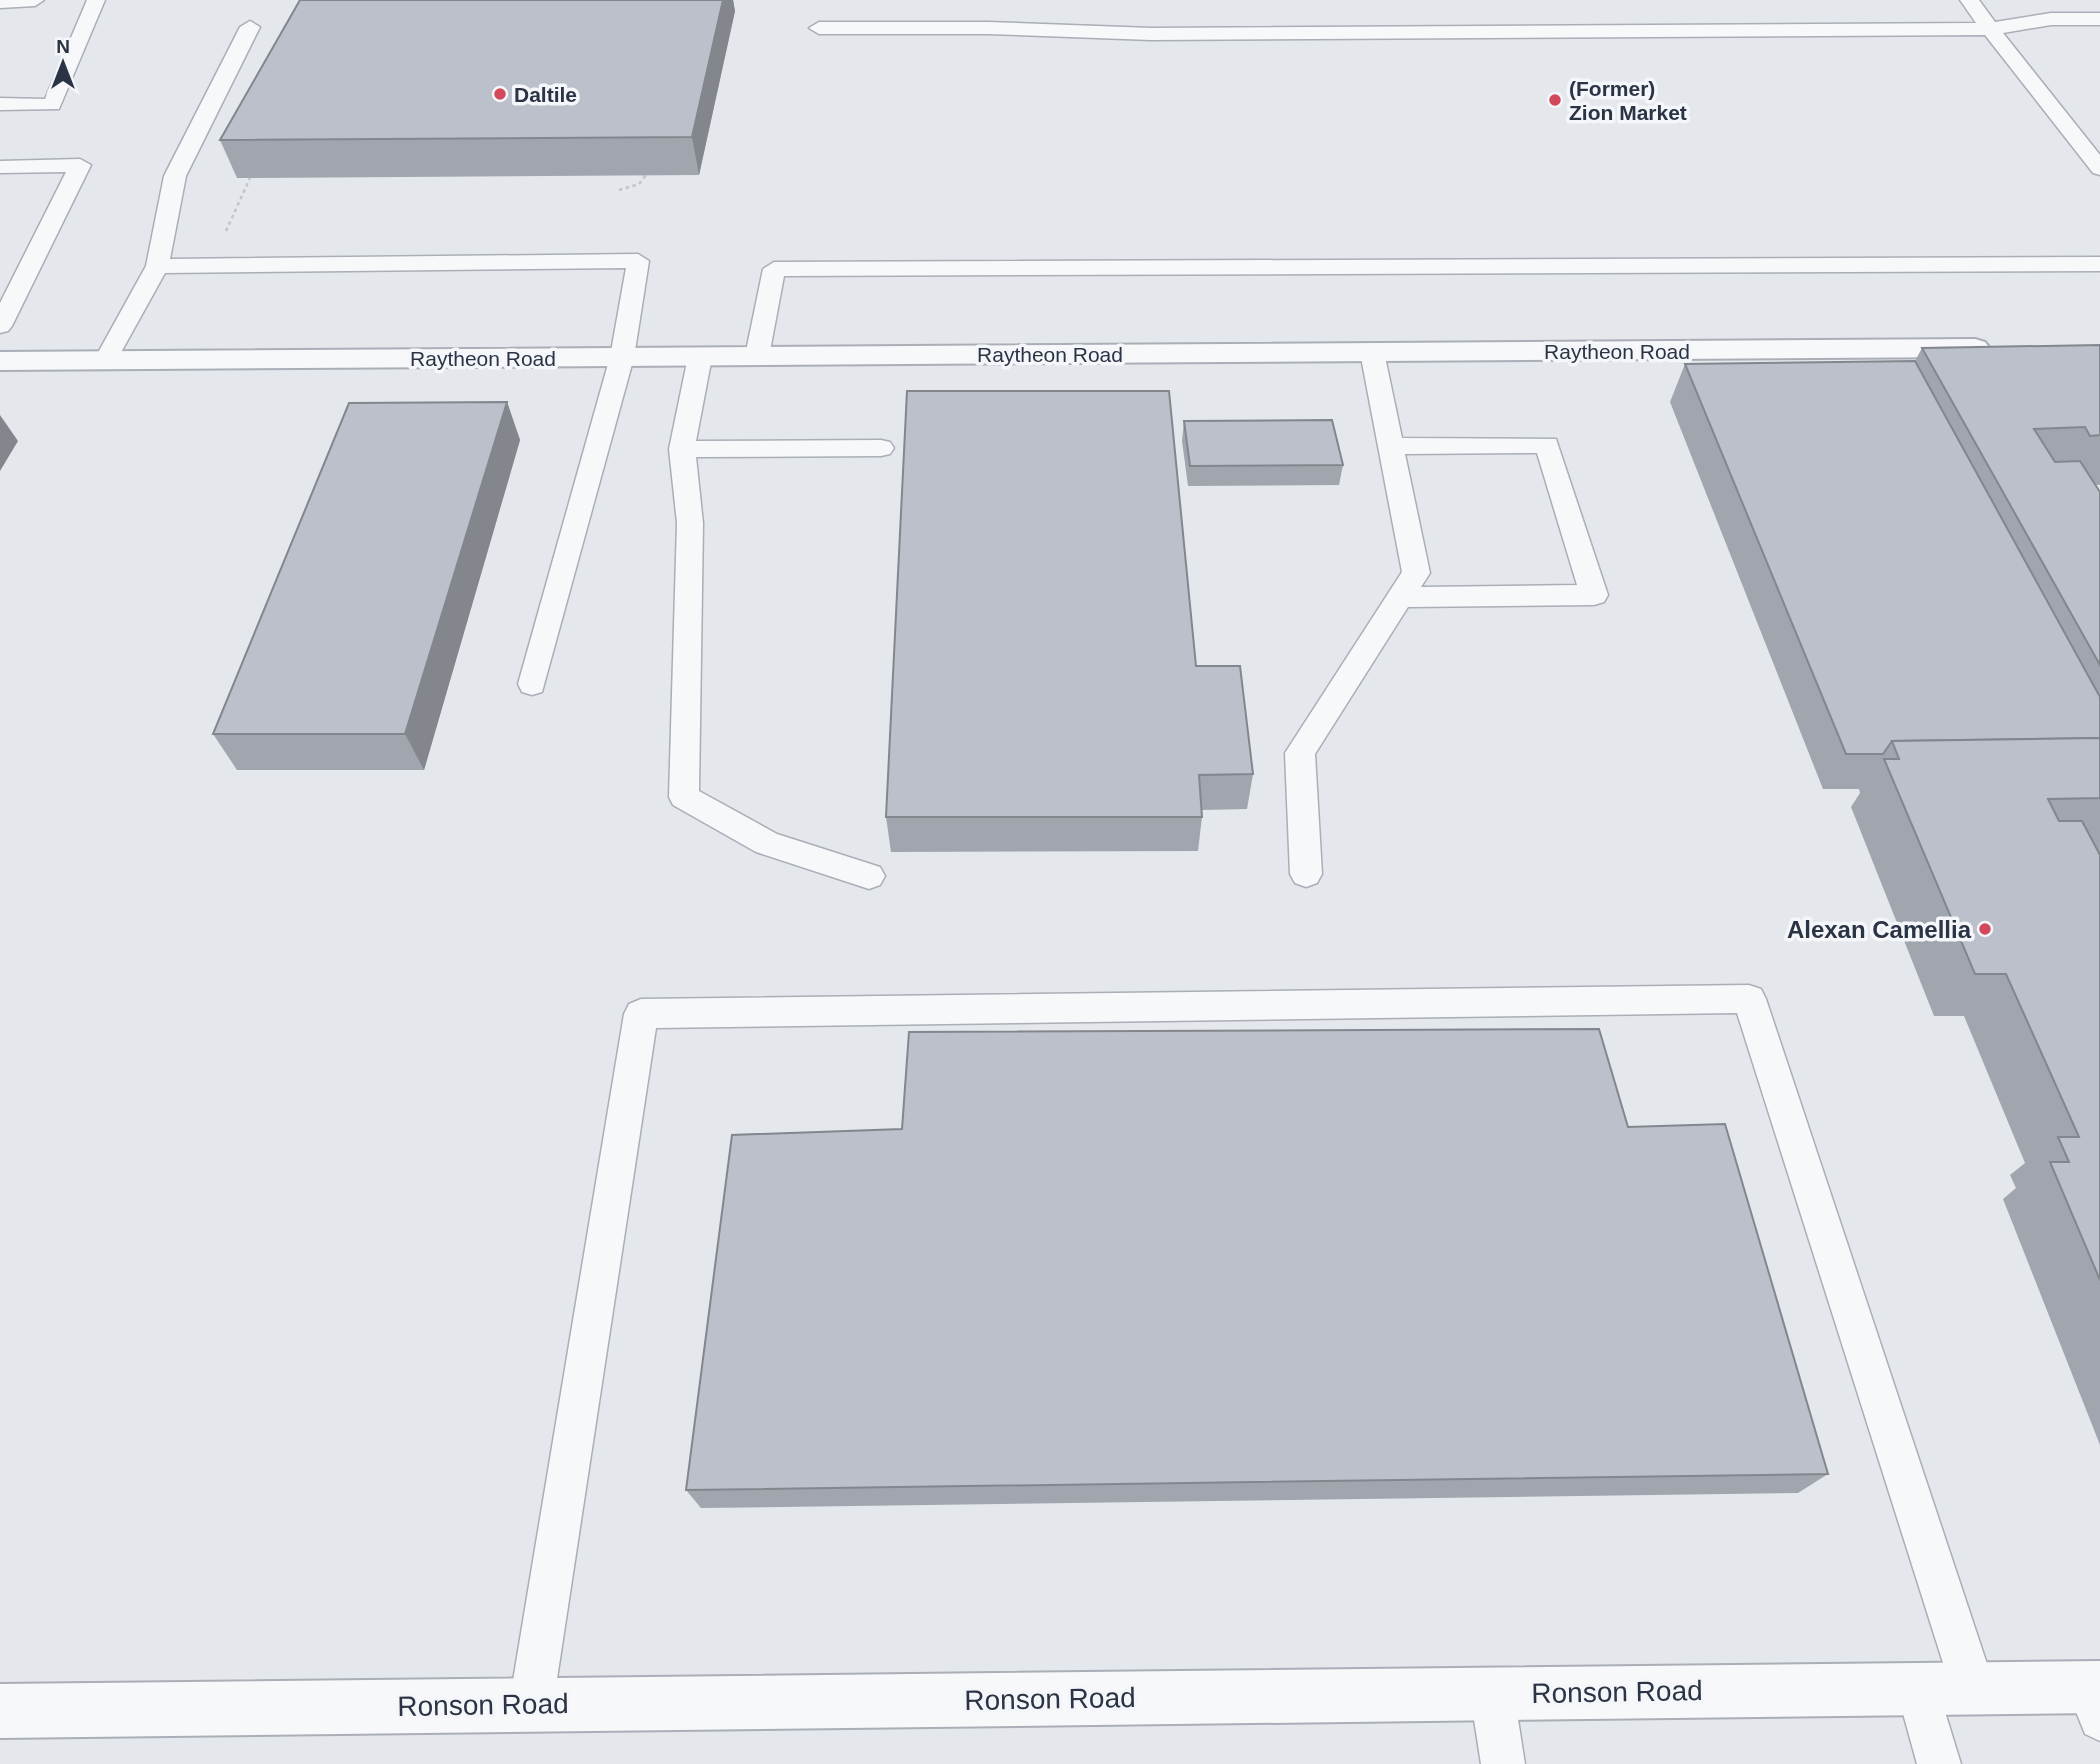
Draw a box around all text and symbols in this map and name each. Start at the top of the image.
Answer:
north arrow [28,28,98,98]
text: N [56,36,70,57]
place label: (Former) Zion Market [1569,77,1687,124]
place label: Daltile [514,83,577,106]
marker: Daltile [492,86,508,102]
marker: (Former) Zion Market [1547,92,1563,108]
street label: Raytheon Road [1544,340,1690,363]
street label: Raytheon Road [977,343,1123,366]
street label: Raytheon Road [410,347,556,370]
place label: Alexan Camellia [1787,916,1972,943]
marker: Alexan Camellia [1977,921,1993,937]
street label: Ronson Road [1531,1675,1703,1709]
street label: Ronson Road [964,1682,1136,1716]
street label: Ronson Road [397,1688,569,1722]

